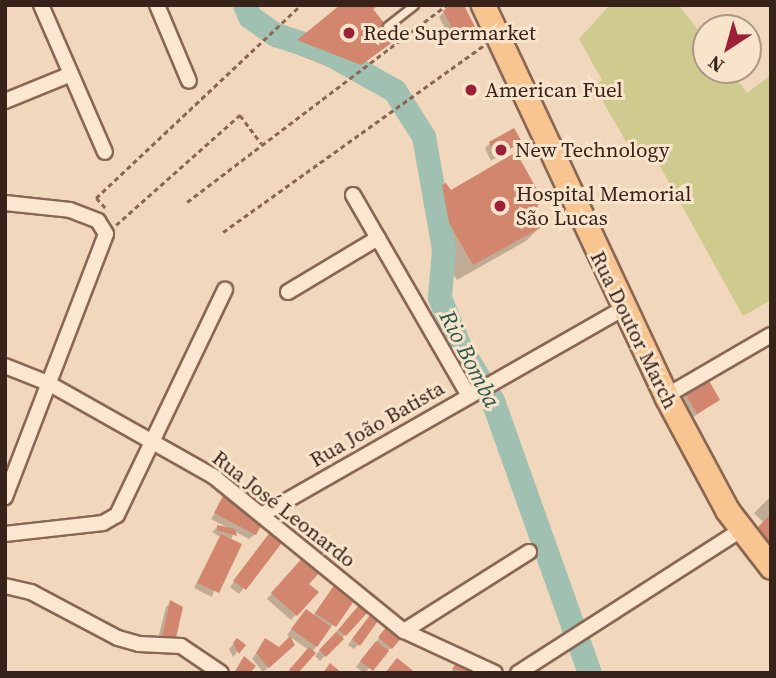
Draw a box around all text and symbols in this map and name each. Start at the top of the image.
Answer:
north arrow [692,14,762,84]
place label: Rede Supermarket [363,20,536,46]
marker: Rede Supermarket [341,25,357,41]
text: N [703,50,729,79]
place label: American Fuel [485,77,623,103]
marker: American Fuel [463,82,479,98]
place label: New Technology [515,137,670,163]
marker: New Technology [493,142,509,158]
place label: Hospital Memorial São Lucas [516,181,691,231]
marker: Hospital Memorial São Lucas [490,196,510,216]
street label: Rua Doutor March [585,247,683,413]
water label: Rio Bomba [434,306,506,412]
street label: Rua João Batista [305,375,449,473]
street label: Rua José Leonardo [207,445,361,573]

